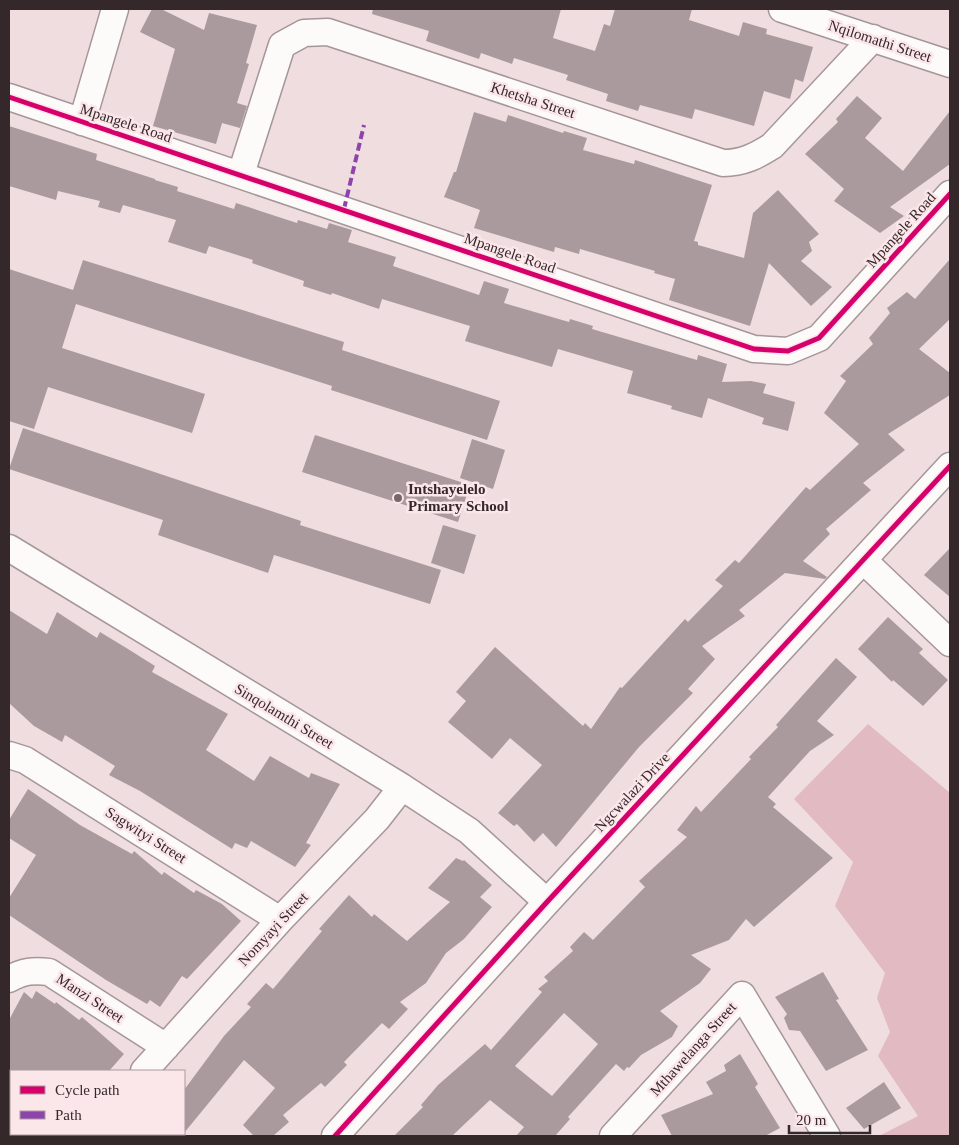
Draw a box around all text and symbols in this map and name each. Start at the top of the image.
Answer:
street label: Nqilomathi Street [827,17,934,65]
street label: Khetsha Street [489,79,578,121]
street label: Mpangele Road [78,101,174,146]
street label: Mpangele Road [863,189,939,271]
street label: Mpangele Road [462,230,558,276]
place label: Intshayelelo Primary School [408,481,508,514]
marker: Intshayelelo Primary School [392,492,404,504]
street label: Sinqolamthi Street [232,680,337,752]
street label: Ngcwalazi Drive [591,749,673,835]
street label: Sagwityi Street [103,804,190,867]
street label: Nomyayi Street [235,888,312,969]
street label: Manzi Street [53,970,127,1026]
street label: Mthawelanga Street [647,998,740,1099]
legend [10,1070,185,1135]
text: Cycle path [55,1082,120,1098]
scale bar [789,1102,870,1134]
text: Path [55,1107,82,1123]
text: 20 m [796,1112,827,1128]

